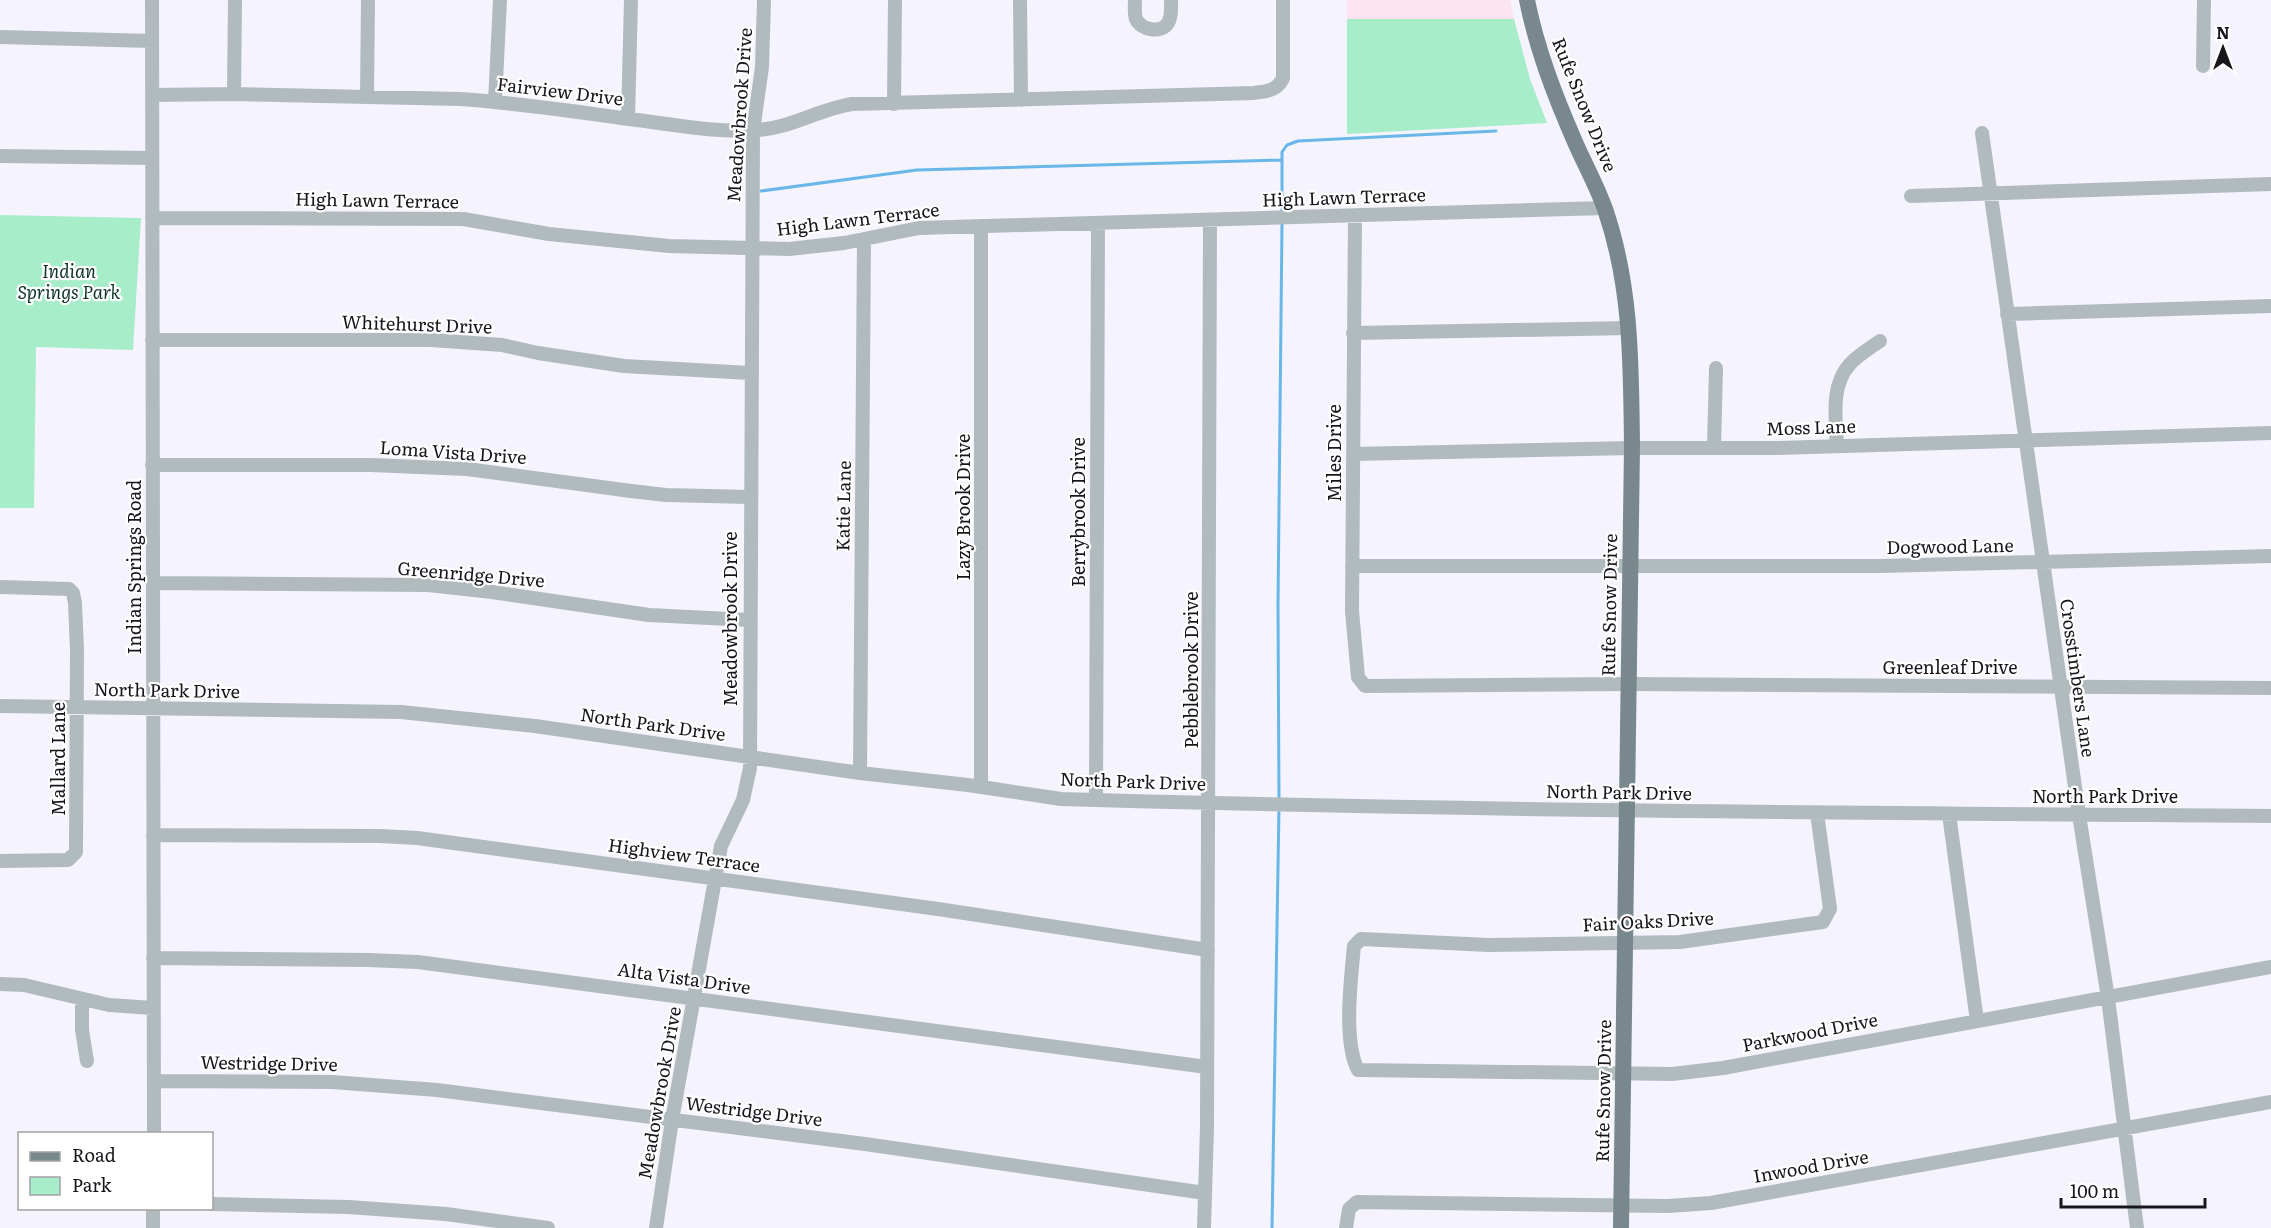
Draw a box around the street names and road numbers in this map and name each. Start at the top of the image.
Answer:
street label: Meadowbrook Drive [719,27,758,203]
street label: Rufe Snow Drive [1546,33,1625,176]
street label: Fairview Drive [496,69,625,112]
street label: High Lawn Terrace [1262,180,1426,213]
street label: High Lawn Terrace [295,185,459,214]
street label: High Lawn Terrace [775,195,941,242]
street label: Whitehurst Drive [341,307,493,340]
street label: Miles Drive [1320,404,1347,502]
street label: Moss Lane [1766,411,1856,442]
street label: Loma Vista Drive [379,433,527,470]
street label: Lazy Brook Drive [949,434,976,580]
street label: Berrybrook Drive [1064,437,1091,587]
street label: Katie Lane [828,460,857,552]
street label: Indian Springs Road [120,480,147,654]
street label: Meadowbrook Drive [716,531,743,707]
street label: Dogwood Lane [1886,531,2014,560]
street label: Rufe Snow Drive [1594,533,1623,677]
street label: Greenridge Drive [396,554,546,593]
street label: Pebblebrook Drive [1177,591,1204,749]
street label: Crosstimbers Lane [2054,597,2103,759]
street label: Greenleaf Drive [1882,653,2018,680]
street label: North Park Drive [94,675,240,704]
street label: North Park Drive [579,700,727,747]
street label: Mallard Lane [44,702,71,816]
street label: North Park Drive [1060,764,1207,797]
street label: North Park Drive [1546,777,1692,806]
street label: North Park Drive [2032,782,2178,809]
street label: Highview Terrace [607,830,762,879]
street label: Fair Oaks Drive [1582,904,1714,937]
street label: Alta Vista Drive [616,955,753,1000]
street label: Meadowbrook Drive [630,1004,687,1181]
street label: Parkwood Drive [1740,1005,1880,1058]
street label: Rufe Snow Drive [1588,1019,1617,1163]
street label: Westridge Drive [200,1048,338,1077]
street label: Westridge Drive [684,1089,824,1132]
street label: Inwood Drive [1751,1142,1871,1189]

